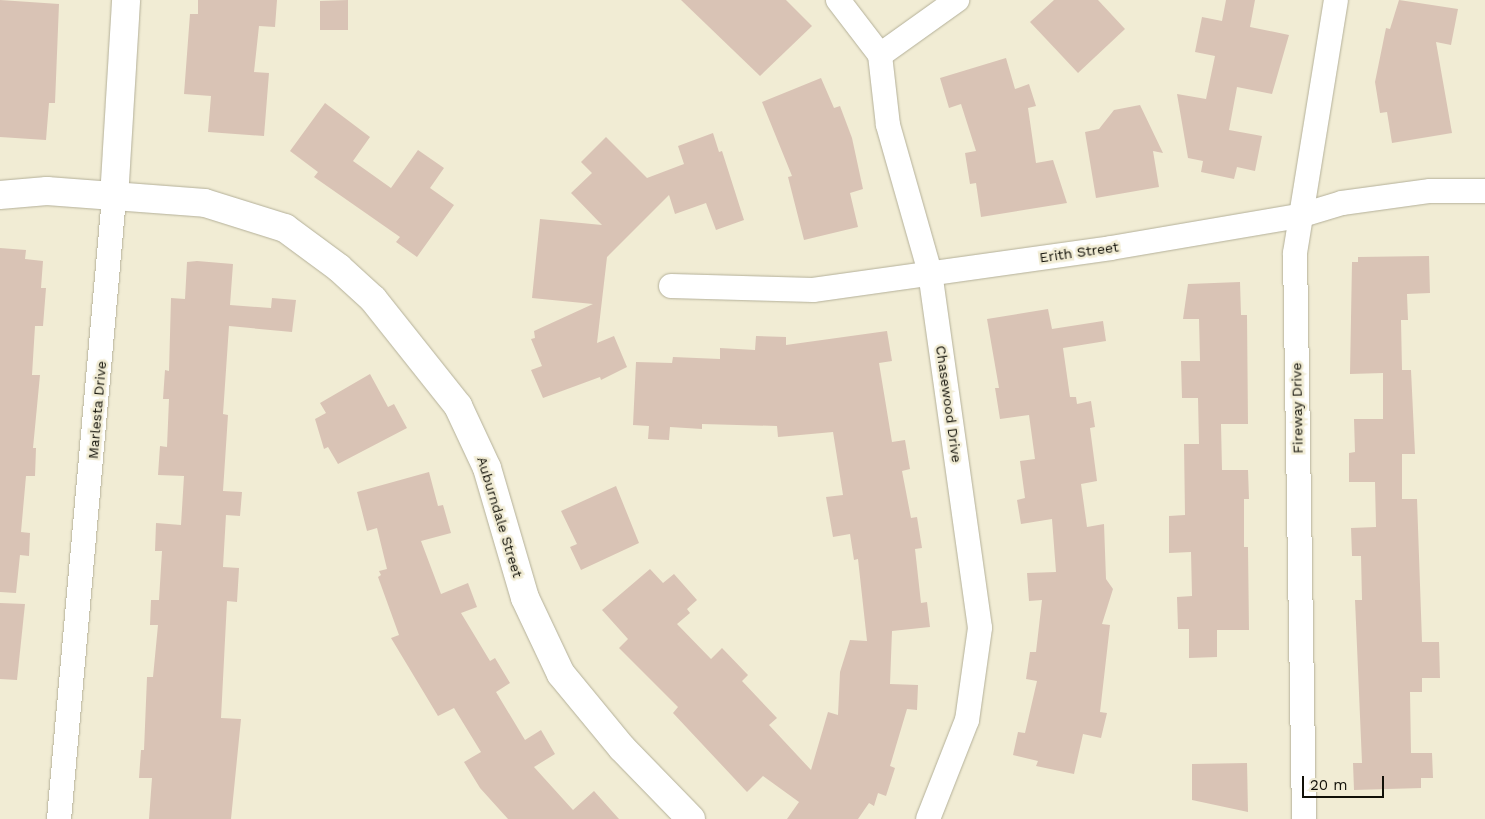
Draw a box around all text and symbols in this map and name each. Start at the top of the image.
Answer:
street label: Erith Street [1038,238,1120,266]
street label: Chasewood Drive [932,344,966,464]
street label: Marlesta Drive [84,360,110,460]
street label: Fireway Drive [1288,362,1306,454]
street label: Auburndale Street [474,455,526,579]
scale bar [1305,766,1388,798]
text: 20 m [1310,776,1348,794]

